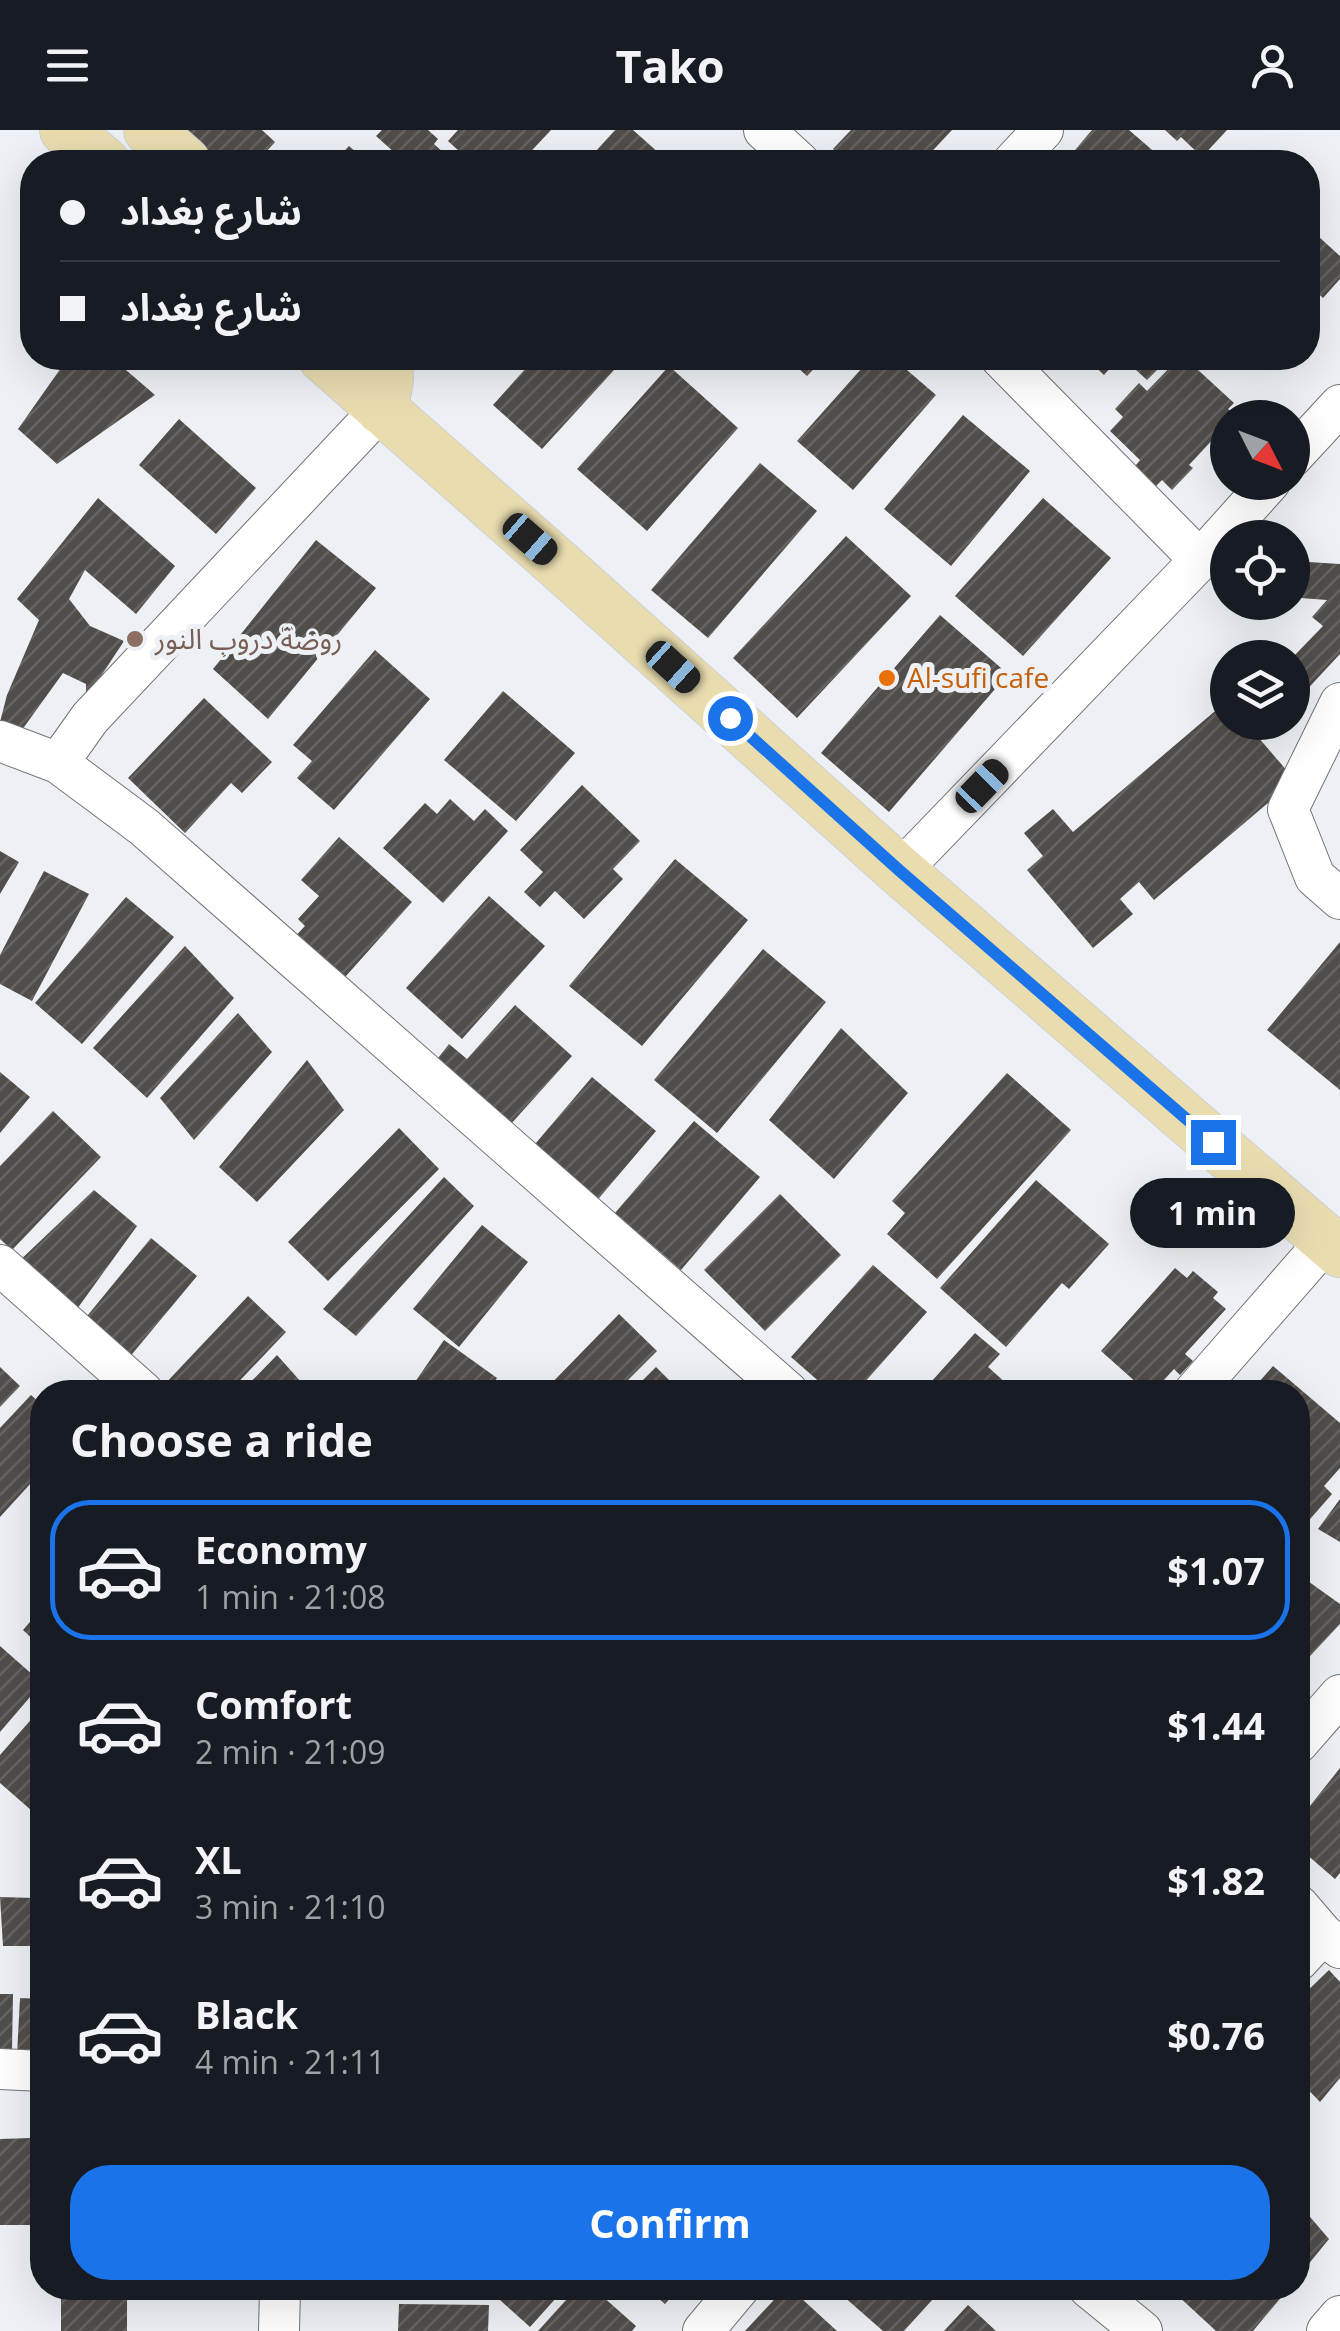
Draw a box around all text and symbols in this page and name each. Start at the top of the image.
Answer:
text: Tako [615,35,725,96]
icon: menu [40,38,95,93]
icon: person [1245,38,1300,93]
text: شارع بغداد [120,184,302,236]
text: شارع بغداد [120,280,302,332]
north arrow [1210,400,1310,500]
map controls [1210,400,1310,740]
car [498,508,562,570]
button: locate [1210,520,1310,620]
place label: روضة دروب النور [154,619,342,657]
marker: روضة دروب النور [124,628,146,650]
car [641,636,705,698]
button: layers [1210,640,1310,740]
place label: Al-sufi cafe [907,658,1049,696]
marker: Al-sufi cafe [876,667,898,689]
route start [708,696,753,741]
car [950,754,1014,818]
route end [1191,1120,1236,1165]
callout: 1 min [1130,1177,1296,1247]
text: 1 min [1168,1191,1257,1234]
text: Choose a ride [70,1409,373,1470]
text: Economy [195,1523,367,1575]
icon: car [75,1525,165,1615]
text: $1.07 [1167,1544,1265,1596]
text: 1 min · 21:08 [195,1575,386,1618]
text: Comfort [195,1678,352,1730]
icon: car [75,1680,165,1770]
text: $1.44 [1167,1699,1265,1751]
text: 2 min · 21:09 [195,1730,386,1773]
text: XL [195,1833,242,1885]
icon: car [75,1835,165,1925]
text: $1.82 [1167,1854,1265,1906]
text: 3 min · 21:10 [195,1885,386,1928]
text: Black [195,1988,298,2040]
icon: car [75,1990,165,2080]
text: $0.76 [1167,2009,1265,2061]
text: 4 min · 21:11 [195,2040,386,2083]
button: Confirm [70,2165,1270,2280]

